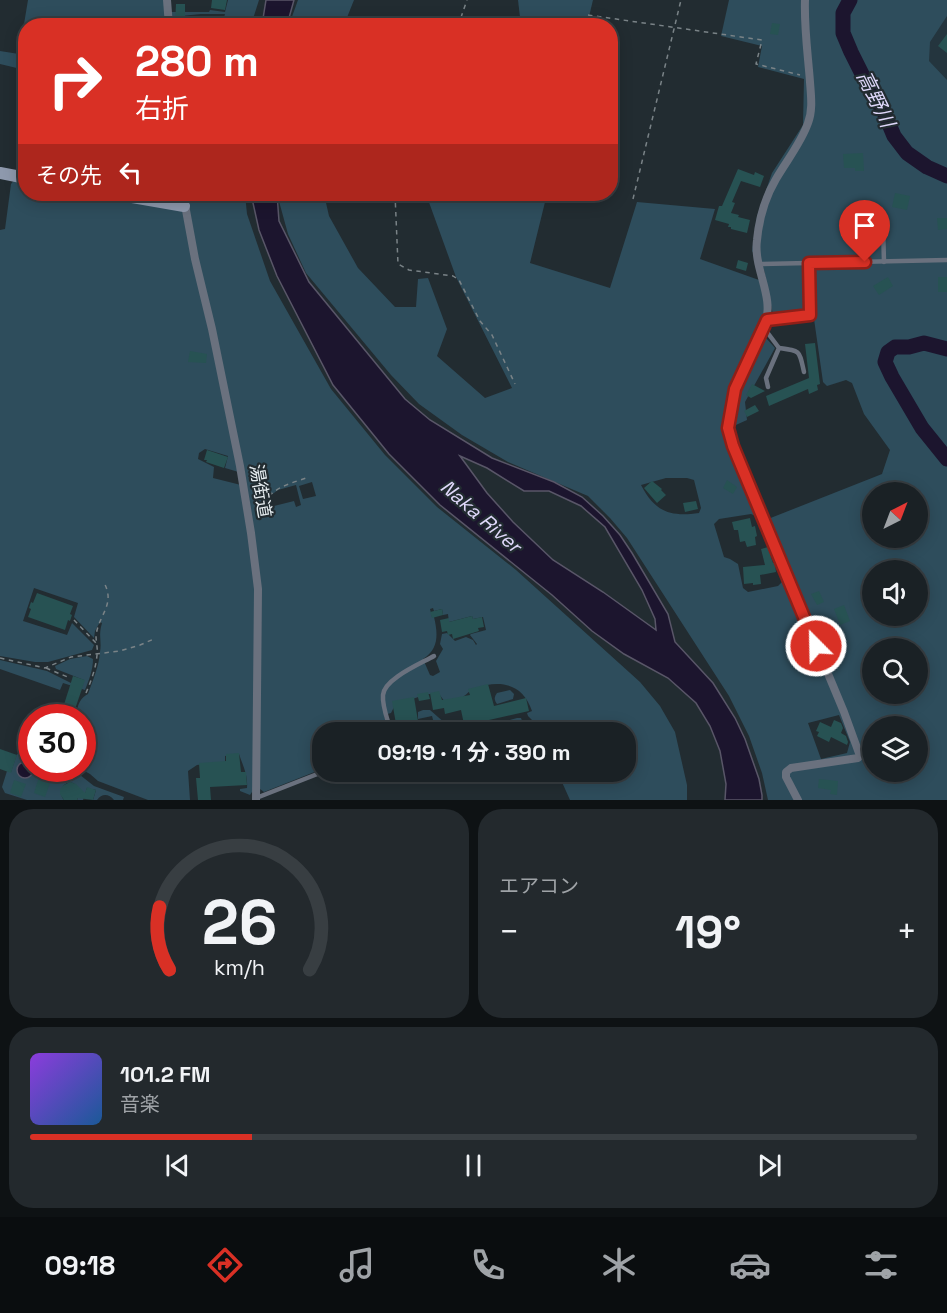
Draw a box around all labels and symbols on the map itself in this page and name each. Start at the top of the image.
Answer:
water label: 高野川 [851,66,902,133]
pin [839,200,890,262]
street label: 湯街道 [245,462,277,520]
water label: Naka River [435,474,529,560]
north arrow [862,482,928,548]
position arrow [784,614,848,678]
speed limit sign: 30 [18,704,96,782]

